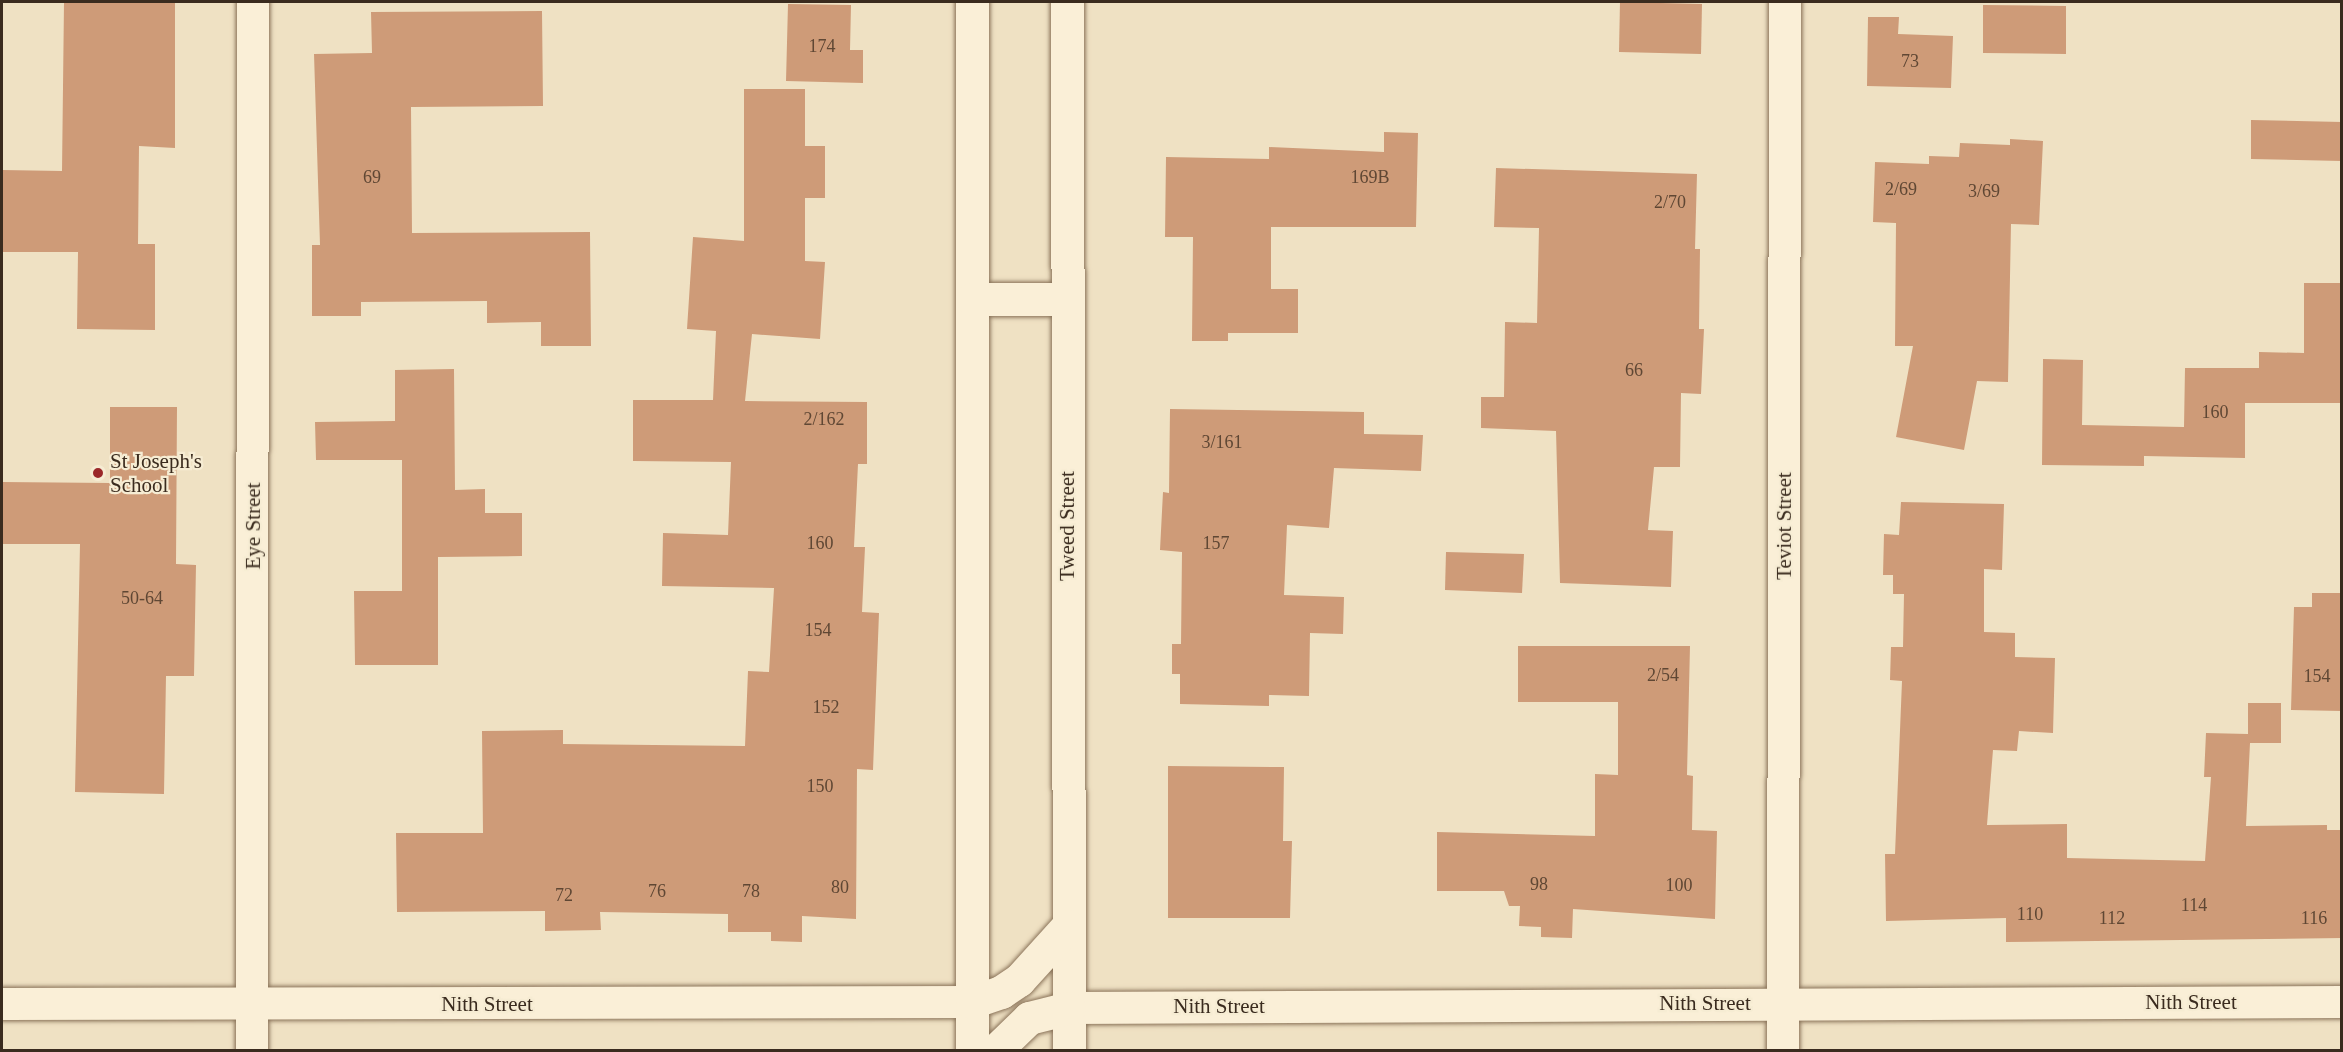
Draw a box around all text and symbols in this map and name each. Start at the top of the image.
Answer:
house number: 174 [808,35,836,57]
house number: 73 [1901,50,1919,72]
house number: 69 [363,166,381,188]
house number: 169B [1350,166,1390,188]
house number: 2/69 [1885,178,1917,200]
house number: 3/69 [1968,180,2000,202]
house number: 2/70 [1654,191,1686,213]
house number: 66 [1625,359,1643,381]
house number: 160 [2202,401,2228,423]
house number: 2/162 [803,408,845,430]
house number: 3/161 [1201,431,1243,453]
place label: St Joseph's School [110,448,202,498]
marker: St Joseph's School [91,466,105,480]
street label: Tweed Street [1054,471,1080,581]
street label: Teviot Street [1771,472,1797,580]
street label: Eye Street [240,483,266,569]
house number: 160 [806,532,834,554]
house number: 157 [1202,532,1230,554]
house number: 50-64 [121,587,163,609]
house number: 154 [804,619,832,641]
house number: 2/54 [1647,664,1679,686]
house number: 154 [2304,665,2330,687]
house number: 152 [812,696,840,718]
house number: 150 [806,775,834,797]
house number: 98 [1530,873,1548,895]
house number: 100 [1666,874,1692,896]
house number: 80 [831,876,849,898]
house number: 76 [648,880,666,902]
house number: 78 [742,880,760,902]
house number: 72 [555,884,573,906]
house number: 114 [2181,894,2207,916]
house number: 110 [2017,903,2043,925]
house number: 112 [2099,907,2125,929]
house number: 116 [2301,907,2327,929]
street label: Nith Street [2145,989,2237,1015]
street label: Nith Street [1659,990,1751,1016]
street label: Nith Street [441,991,533,1017]
street label: Nith Street [1173,993,1265,1019]

